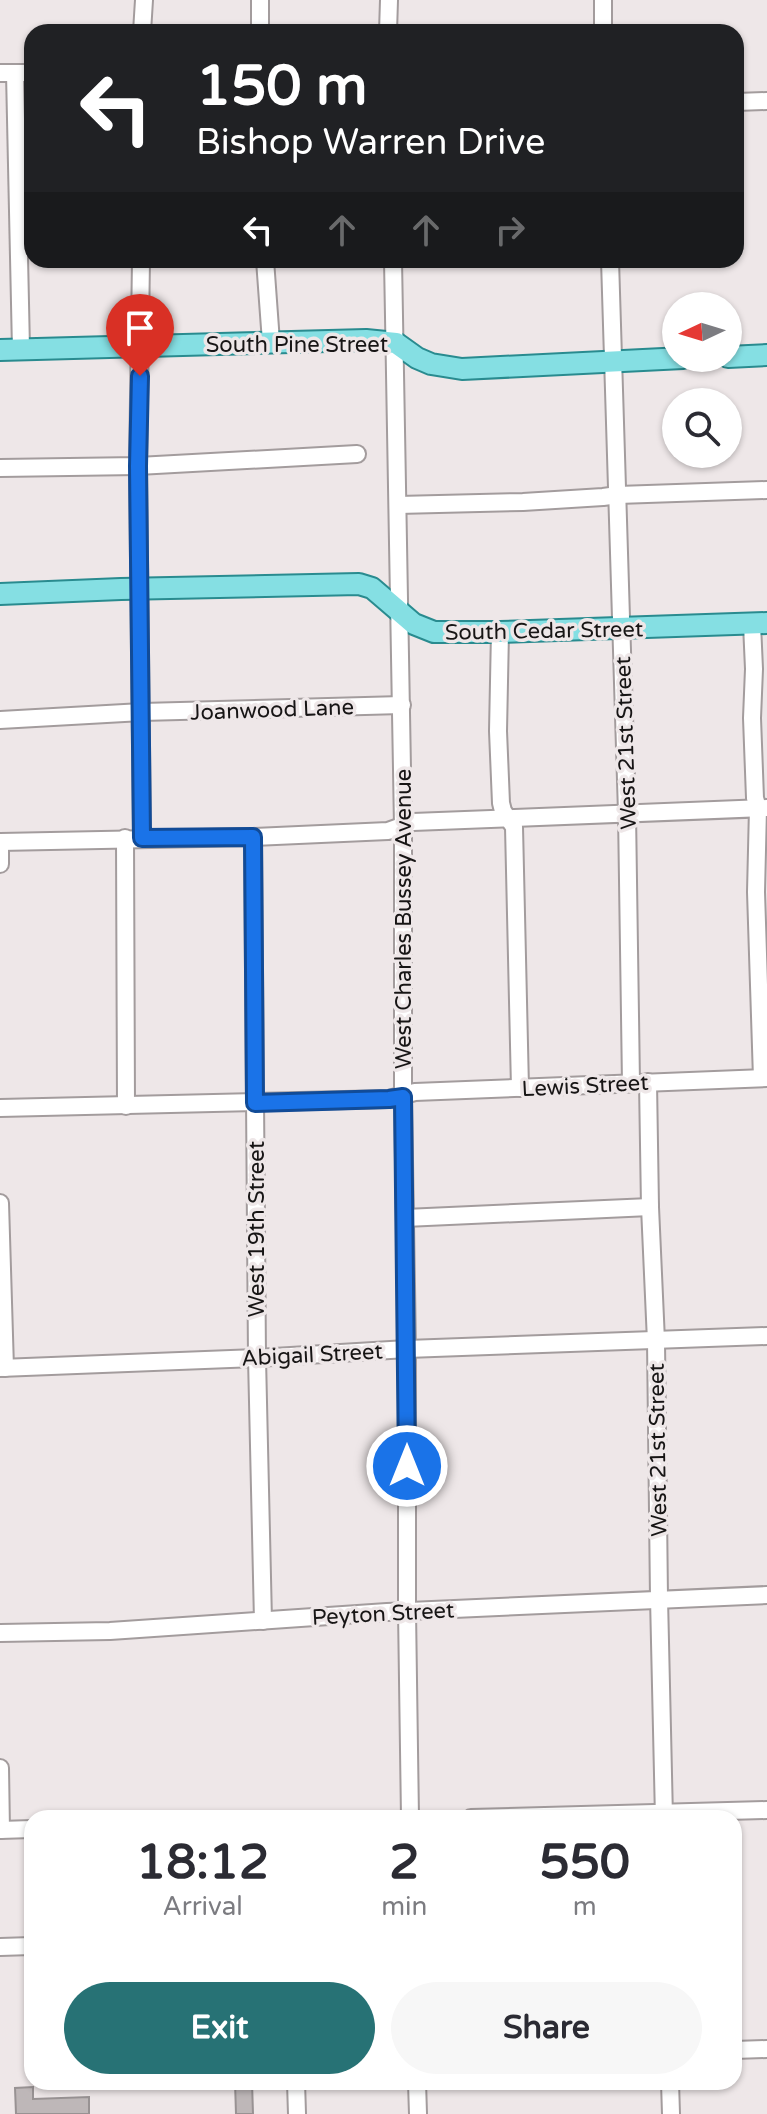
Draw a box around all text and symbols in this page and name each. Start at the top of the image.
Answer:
text: 150 m [196,53,367,120]
icon: left [64,56,168,160]
text: Bishop Warren Drive [196,121,545,164]
icon: left [236,208,280,252]
icon: ahead [320,208,364,252]
icon: ahead [404,208,448,252]
icon: right [488,208,532,252]
north arrow [662,292,742,372]
map controls [662,292,742,468]
pin [106,294,174,376]
icon: arrive [118,306,162,350]
street label: South Pine Street [206,332,388,358]
button: search [662,388,742,468]
street label: South Cedar Street [445,616,643,646]
street label: West 21st Street [610,656,642,830]
street label: Joanwood Lane [190,694,354,726]
street label: West Charles Bussey Avenue [391,769,417,1069]
street label: Lewis Street [521,1070,649,1102]
street label: West 19th Street [244,1141,270,1317]
street label: Abigail Street [241,1338,383,1372]
street label: West 21st Street [643,1363,673,1537]
position arrow [365,1424,449,1508]
street label: Peyton Street [311,1597,455,1631]
text: 18:12 [136,1834,269,1892]
text: 2 [389,1834,419,1892]
text: 550 [539,1834,630,1892]
text: Arrival [162,1891,243,1922]
text: min [381,1891,427,1922]
text: m [573,1891,597,1922]
button: Exit [64,1982,375,2074]
button: Share [391,1982,702,2074]

